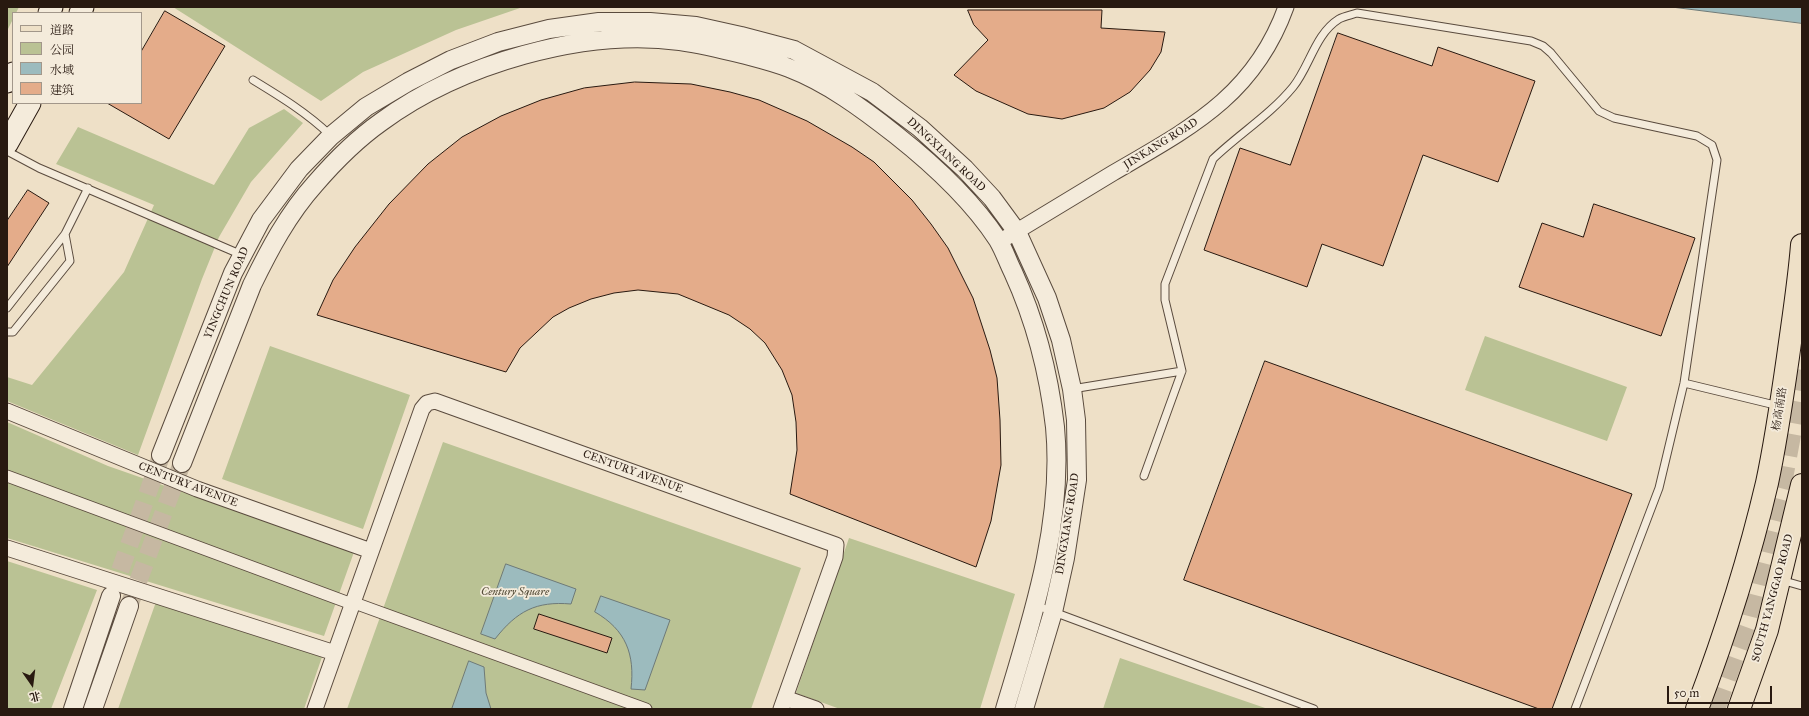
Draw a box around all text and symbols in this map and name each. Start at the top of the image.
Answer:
legend [12,12,142,104]
text: 道路 [50,23,74,37]
text: 公园 [50,43,74,57]
text: 水域 [50,63,74,77]
text: 建筑 [50,83,74,97]
street label: DINGXIANG ROAD [904,115,988,195]
street label: JINKANG ROAD [1121,116,1201,172]
street label: YINGCHUN ROAD [202,245,252,341]
street label: 杨高南路 [1770,386,1790,432]
street label: CENTURY AVENUE [581,448,685,496]
street label: CENTURY AVENUE [136,460,240,510]
street label: DINGXIANG ROAD [1053,472,1083,576]
street label: SOUTH YANGGAO ROAD [1750,533,1796,663]
park label: Century Square [481,585,549,599]
north arrow [12,664,52,704]
scale bar [1669,678,1774,704]
text: 50 m [1674,686,1699,700]
text: 北 [28,688,42,704]

